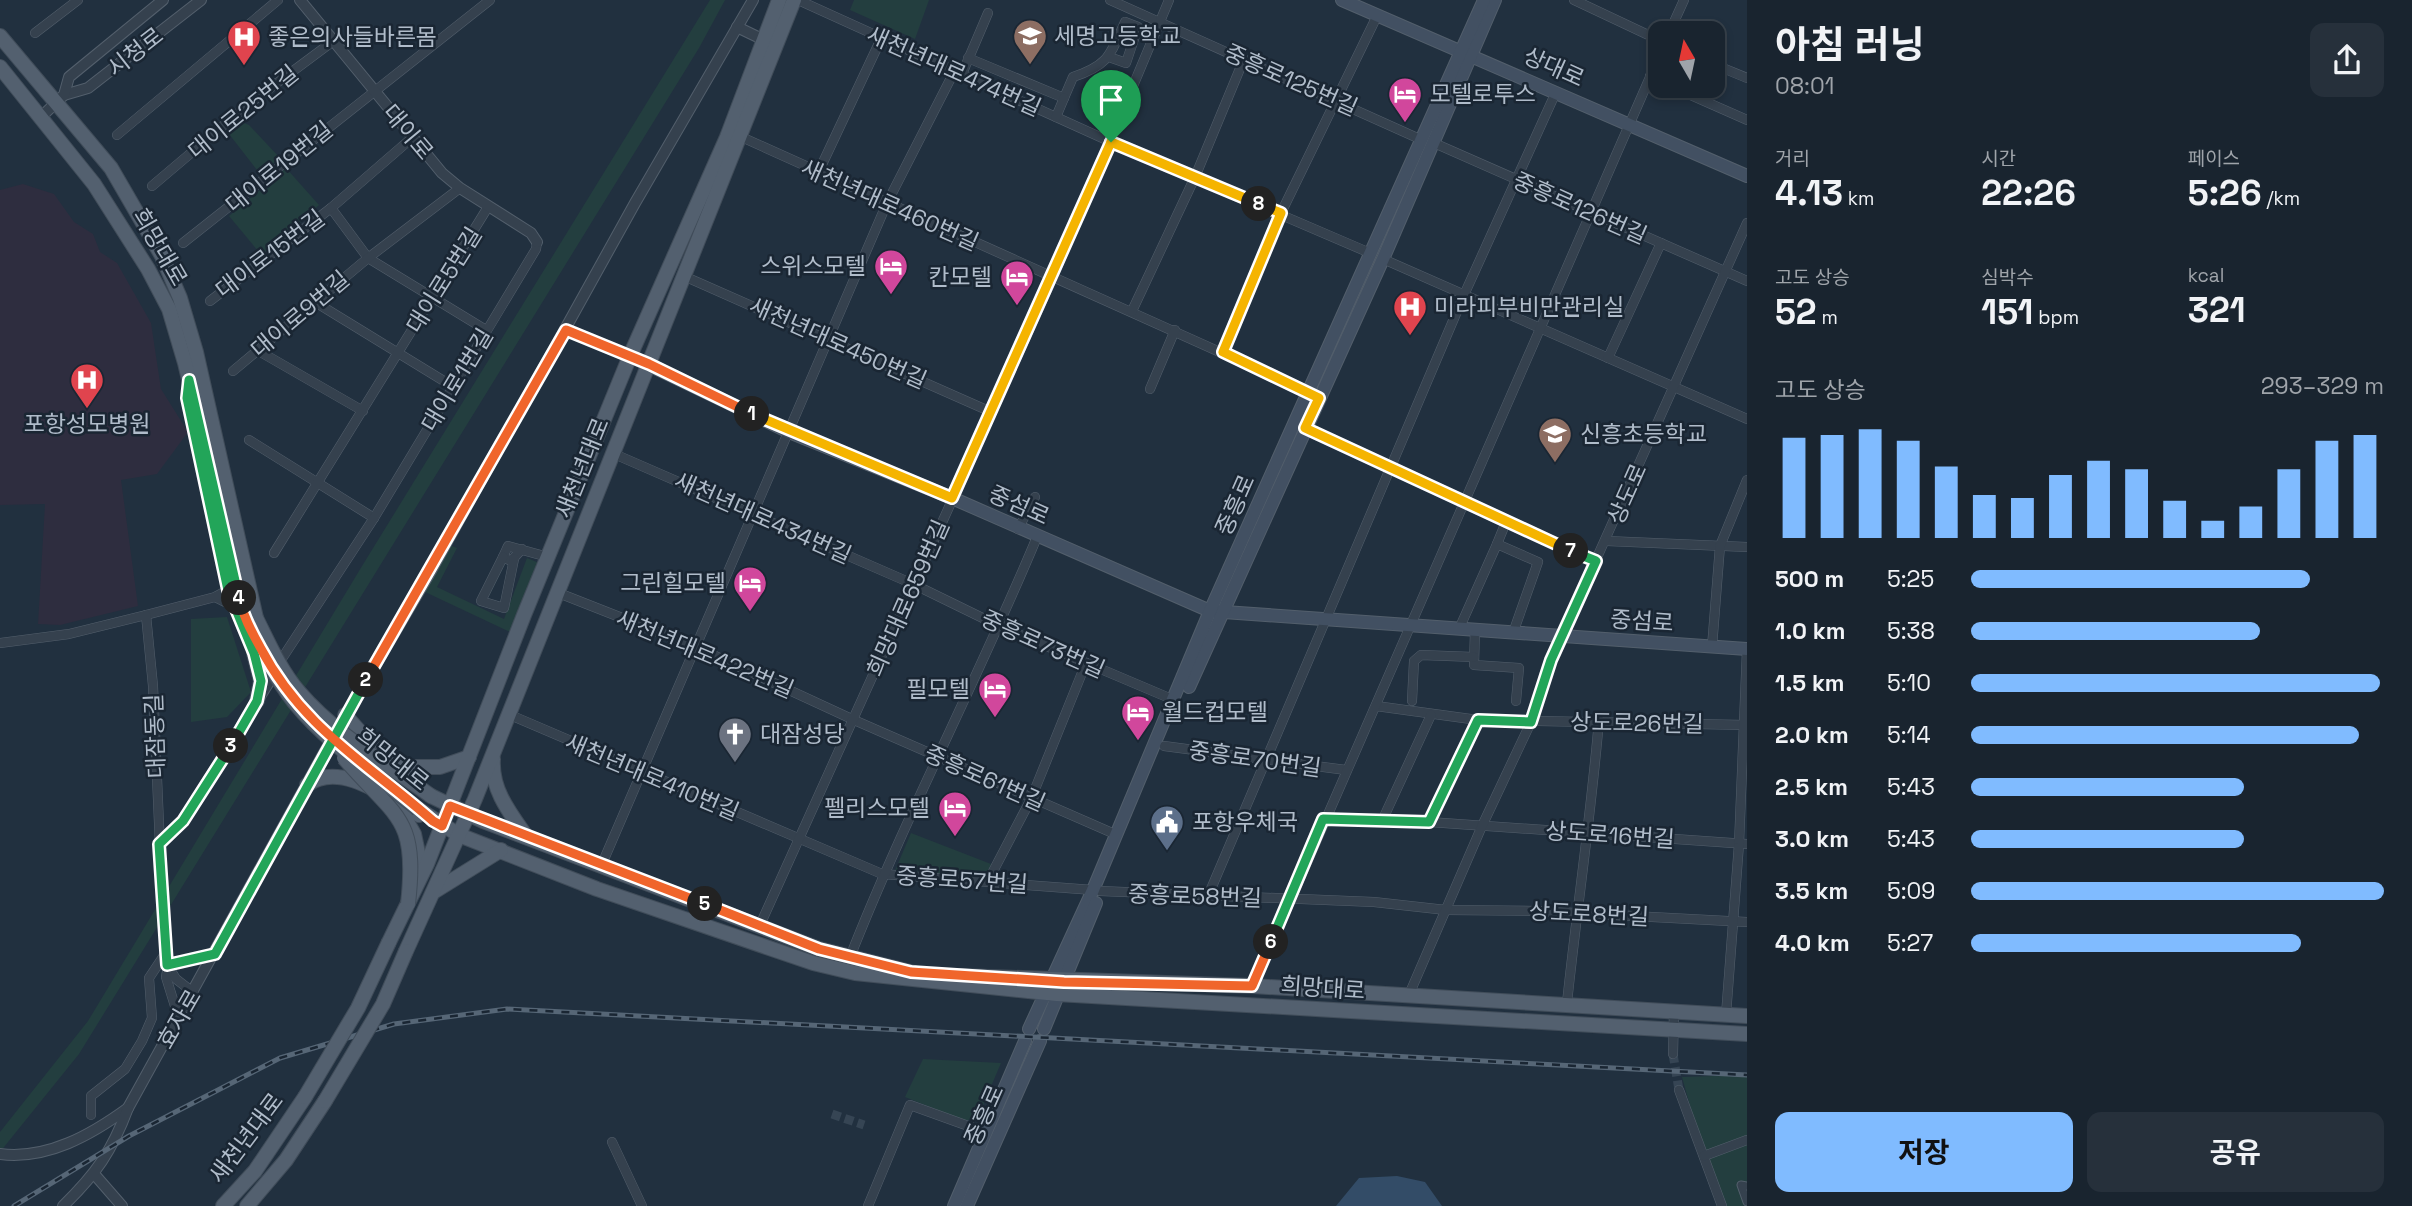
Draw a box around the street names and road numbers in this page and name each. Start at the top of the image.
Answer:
street label: 새천년대로474번길 [862,19,1046,123]
street label: 시청로 [101,21,169,83]
street label: 중흥로125번길 [1220,37,1362,123]
street label: 상대로 [1519,40,1589,94]
street label: 대이로25번길 [182,58,304,166]
street label: 대이로 [376,98,440,166]
street label: 대이로19번길 [219,115,339,219]
street label: 새천년대로460번길 [797,152,983,258]
street label: 중흥로126번길 [1508,165,1652,251]
street label: 희망대로 [126,203,194,291]
street label: 대이로15번길 [209,203,331,305]
street label: 대이로5번길 [400,221,488,339]
street label: 대이로9번길 [244,264,356,364]
street label: 새천년대로450번길 [745,290,931,396]
street label: 대이로1번길 [414,323,500,437]
street label: 새천년대로 [548,413,616,523]
street label: 상도로 [1600,459,1654,529]
street label: 새천년대로434번길 [670,466,856,570]
street label: 중흥로 [1208,470,1262,540]
street label: 중섬로 [984,478,1054,532]
street label: 희망대로659번길 [860,515,956,681]
street label: 새천년대로422번길 [612,603,798,705]
street label: 중흥로73번길 [976,603,1110,685]
street label: 중섬로 [1609,604,1675,638]
street label: 대잠동길 [139,693,171,779]
street label: 상도로26번길 [1570,707,1704,739]
street label: 희망대로 [351,721,435,797]
street label: 새천년대로410번길 [560,727,744,827]
street label: 중흥로70번길 [1187,735,1323,783]
street label: 중흥로61번길 [920,738,1050,818]
street label: 상도로16번길 [1544,816,1676,854]
street label: 중흥로57번길 [895,860,1029,900]
street label: 중흥로58번길 [1128,879,1262,913]
street label: 상도로8번길 [1528,896,1650,932]
street label: 희망대로 [1280,970,1366,1006]
street label: 효자로 [150,984,208,1054]
street label: 중흥로 [957,1080,1011,1150]
street label: 새천년대로 [202,1087,290,1189]

